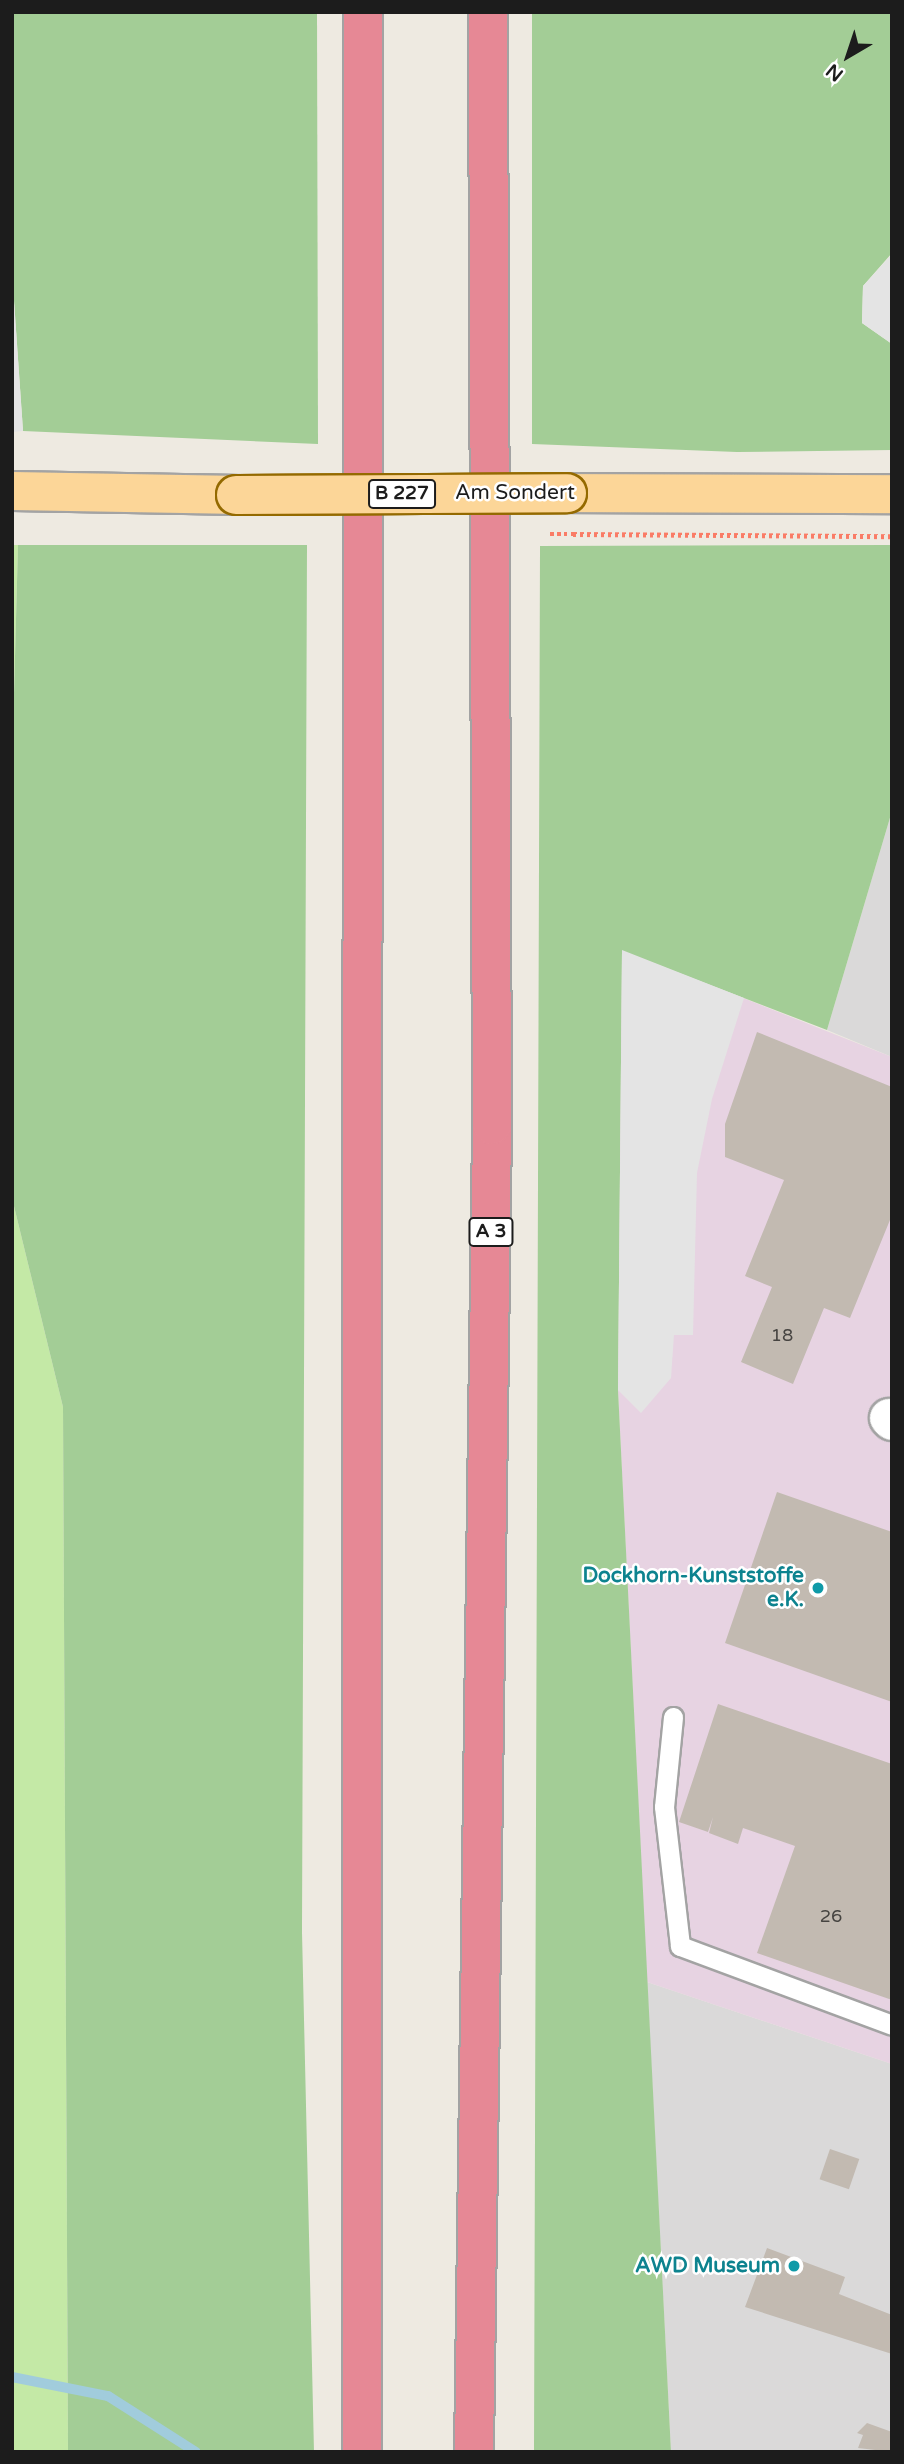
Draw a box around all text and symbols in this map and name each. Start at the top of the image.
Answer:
north arrow [813,21,883,91]
text: N [822,59,848,86]
road number: B 227 [367,478,437,509]
street label: Am Sondert [455,480,575,506]
road number: A 3 [468,1216,514,1248]
house number: 18 [771,1324,793,1346]
place label: Dockhorn-Kunststoffe e.K. [583,1563,804,1613]
marker: Dockhorn-Kunststoffe e.K. [810,1580,826,1596]
house number: 26 [820,1905,842,1927]
place label: AWD Museum [635,2253,780,2279]
marker: AWD Museum [786,2258,802,2274]

